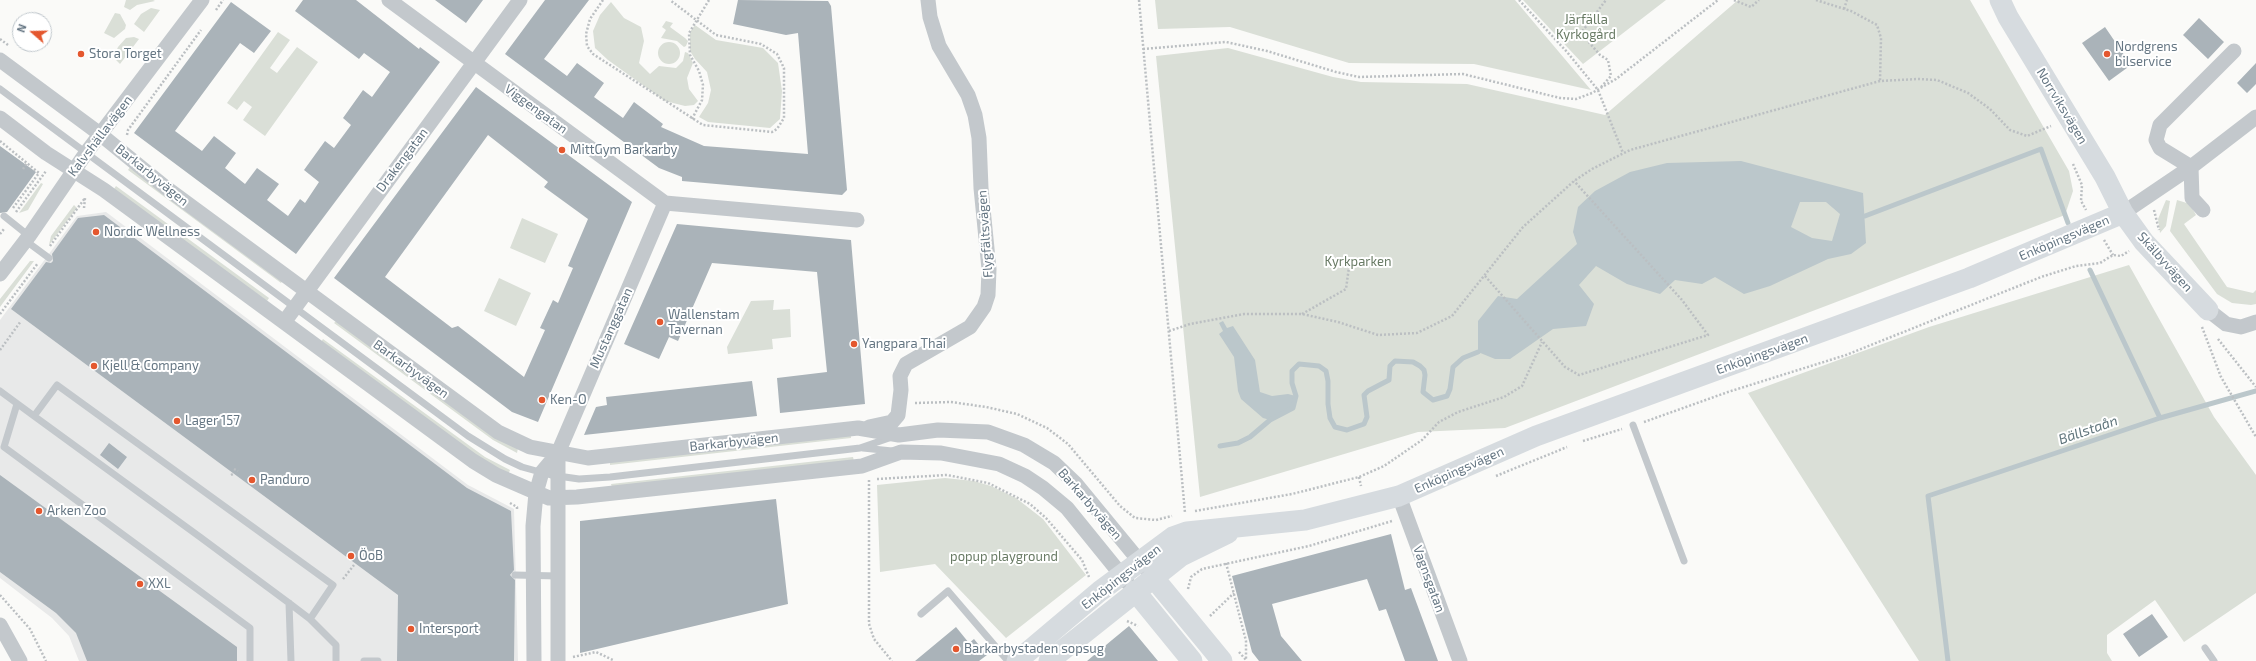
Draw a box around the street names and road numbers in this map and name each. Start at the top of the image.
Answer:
street label: Norrviksvägen [2033,65,2091,147]
street label: Viggengatan [501,81,571,137]
street label: Kalvshällavägen [65,93,135,179]
street label: Drakengatan [373,125,431,195]
street label: Barkarbyvägen [112,141,192,209]
street label: Flygfältsvägen [974,190,996,278]
street label: Enköpingsvägen [2017,212,2111,264]
street label: Skälbyvägen [2134,229,2196,295]
street label: Mustanggatan [586,285,636,371]
street label: Enköpingsvägen [1714,330,1810,378]
street label: Barkarbyvägen [370,336,452,402]
street label: Barkarbyvägen [689,430,779,454]
street label: Enköpingsvägen [1412,443,1506,497]
street label: Barkarbyvägen [1055,465,1125,543]
street label: Enköpingsvägen [1078,541,1164,613]
street label: Vagnsgatan [1410,543,1448,615]

